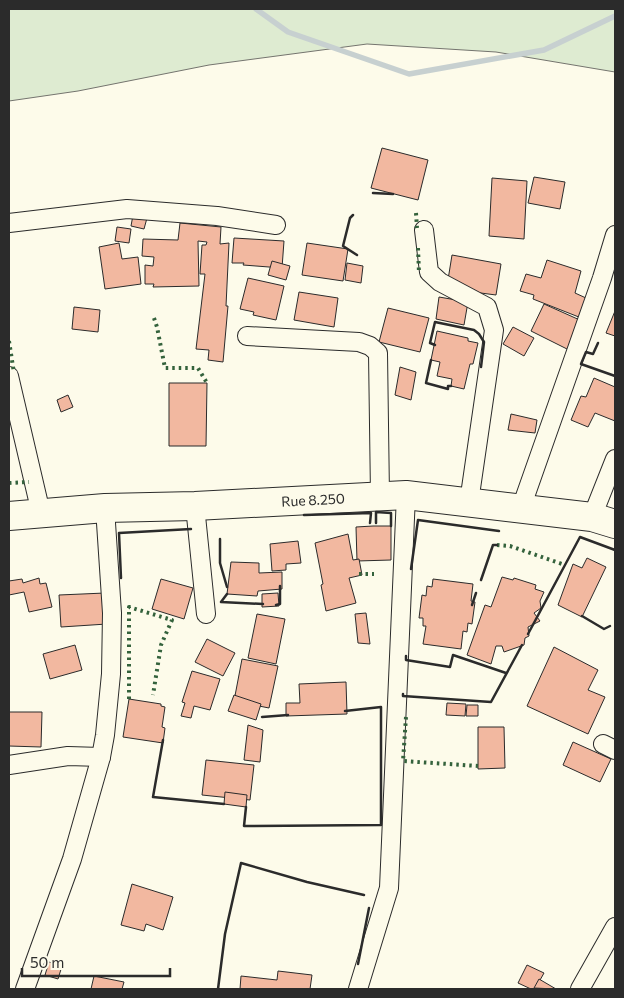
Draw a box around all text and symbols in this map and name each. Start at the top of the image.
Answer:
street label: Rue 8.250 [281,489,345,510]
scale bar [22,946,170,978]
text: 50 m [30,953,64,971]

